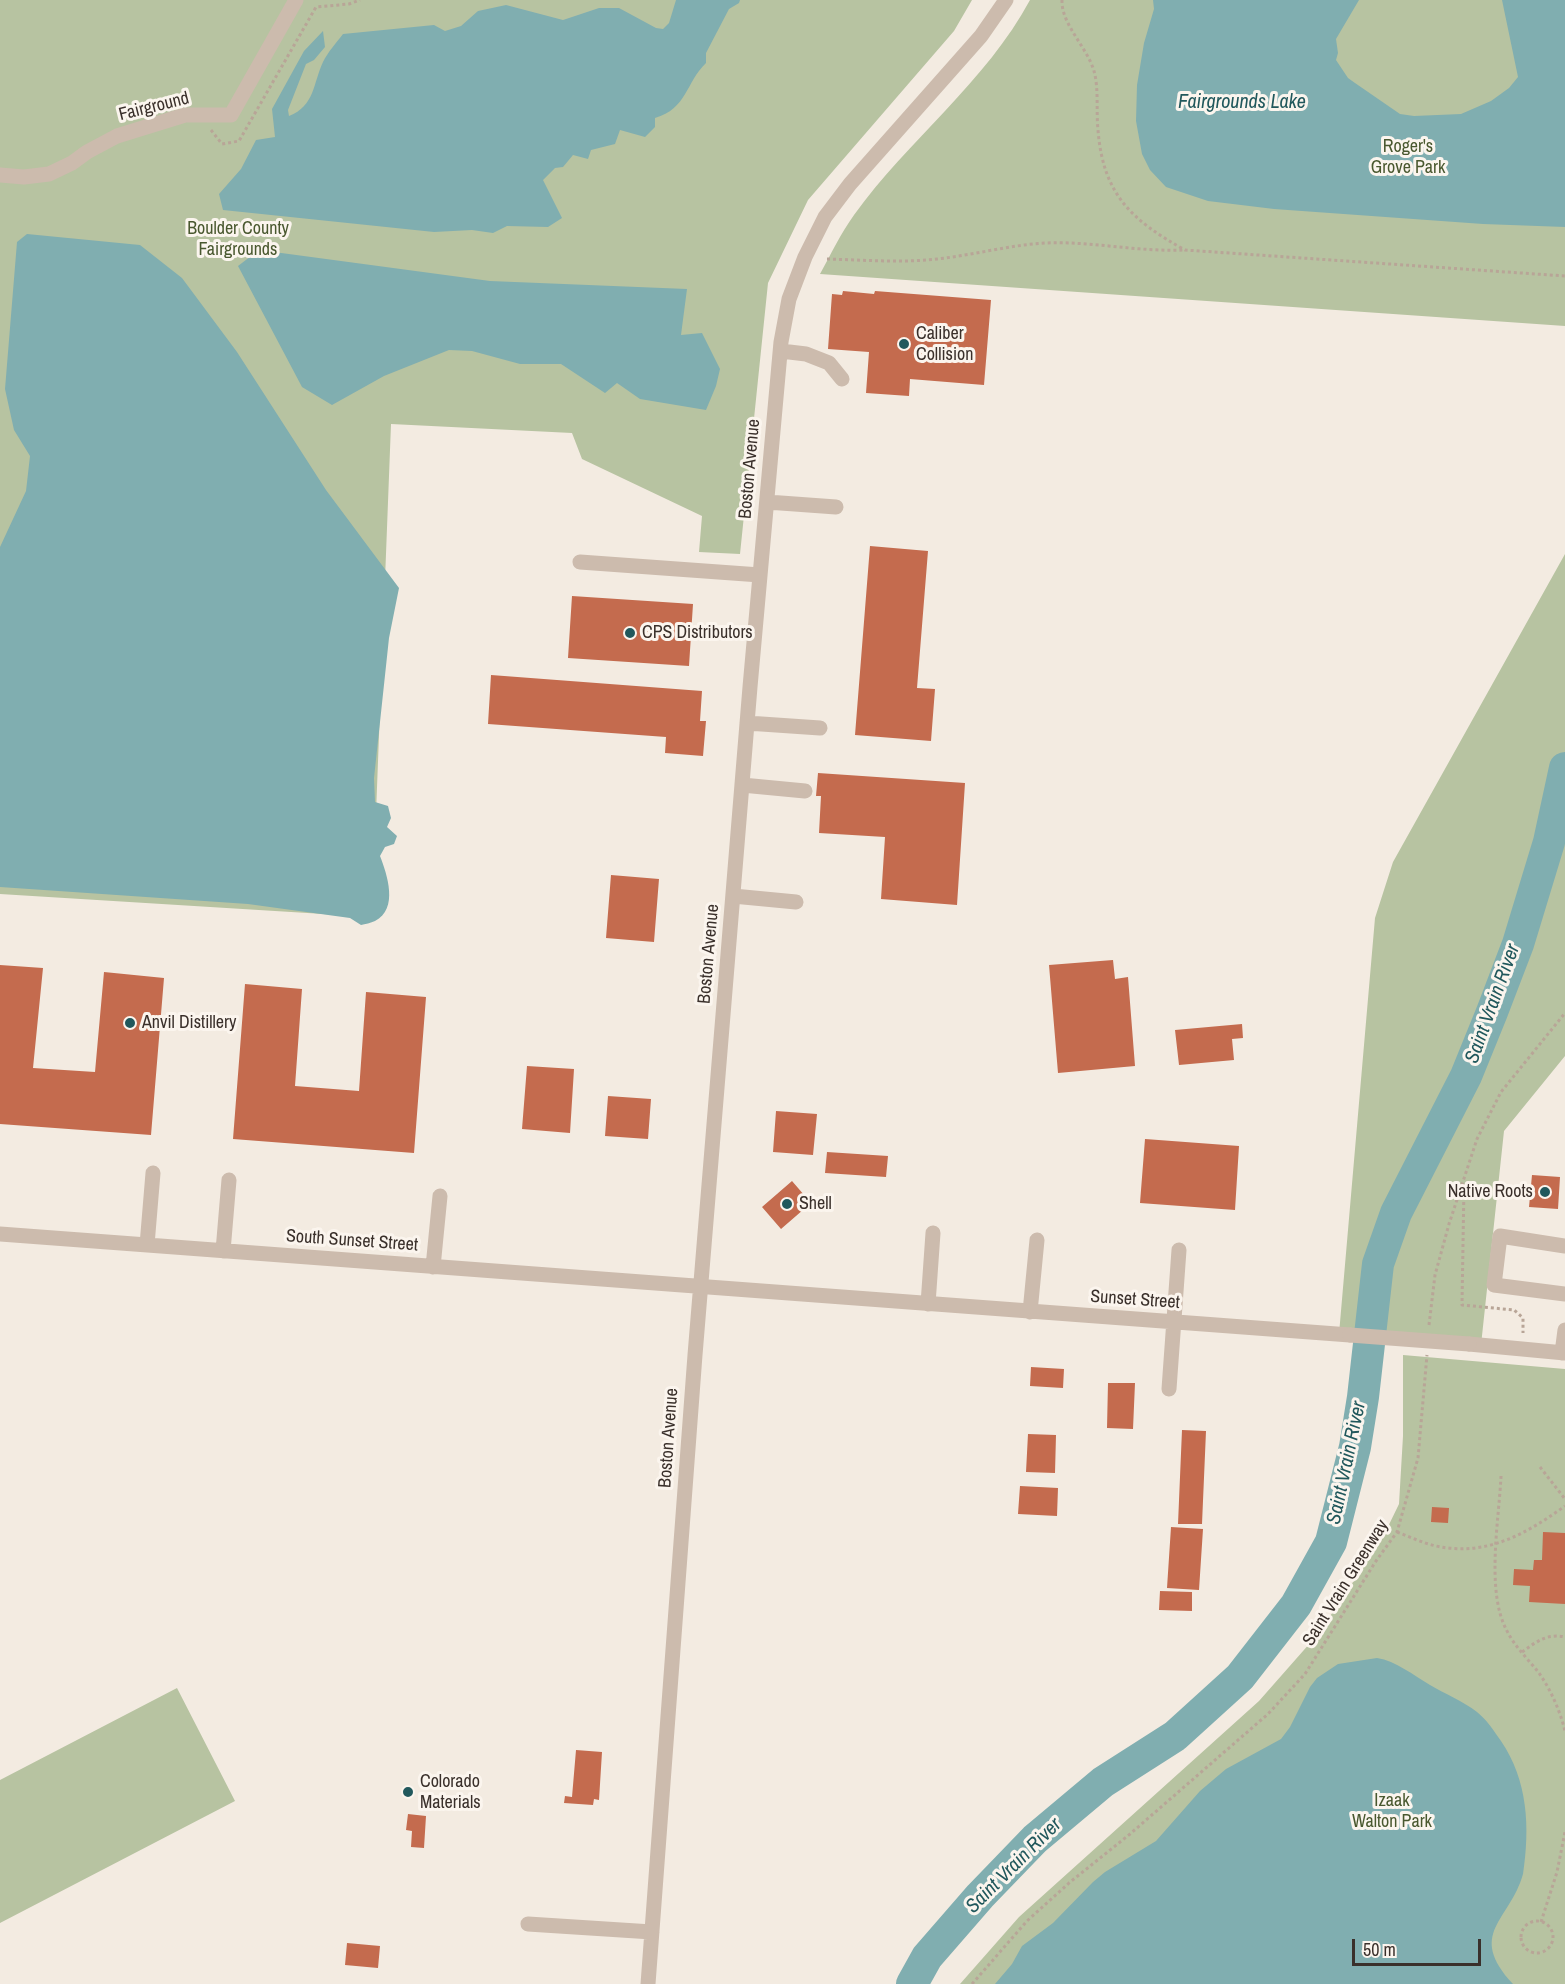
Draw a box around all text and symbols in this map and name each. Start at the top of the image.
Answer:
street label: Fairground [117,88,191,126]
water label: Fairgrounds Lake [1178,91,1306,115]
park label: Roger's Grove Park [1371,136,1445,178]
park label: Boulder County Fairgrounds [187,218,289,260]
place label: Caliber Collision [916,323,973,366]
marker: Caliber Collision [897,337,911,351]
street label: Boston Avenue [735,418,765,520]
place label: CPS Distributors [642,622,753,644]
marker: CPS Distributors [623,626,637,640]
street label: Boston Avenue [694,903,724,1005]
water label: Saint Vrain River [1460,941,1526,1067]
place label: Anvil Distillery [142,1012,236,1034]
marker: Anvil Distillery [123,1016,137,1030]
place label: Native Roots [1448,1181,1533,1203]
marker: Native Roots [1538,1185,1552,1199]
place label: Shell [799,1193,832,1215]
marker: Shell [780,1197,794,1211]
street label: South Sunset Street [285,1226,419,1256]
street label: Sunset Street [1090,1286,1180,1314]
street label: Boston Avenue [655,1387,683,1489]
water label: Saint Vrain River [1322,1399,1372,1527]
street label: Saint Vrain Greenway [1299,1516,1393,1650]
place label: Colorado Materials [420,1771,481,1814]
marker: Colorado Materials [401,1785,415,1799]
park label: Izaak Walton Park [1352,1790,1432,1832]
water label: Saint Vrain River [961,1813,1067,1919]
scale bar [1355,1927,1484,1965]
text: 50 m [1363,1937,1396,1962]

